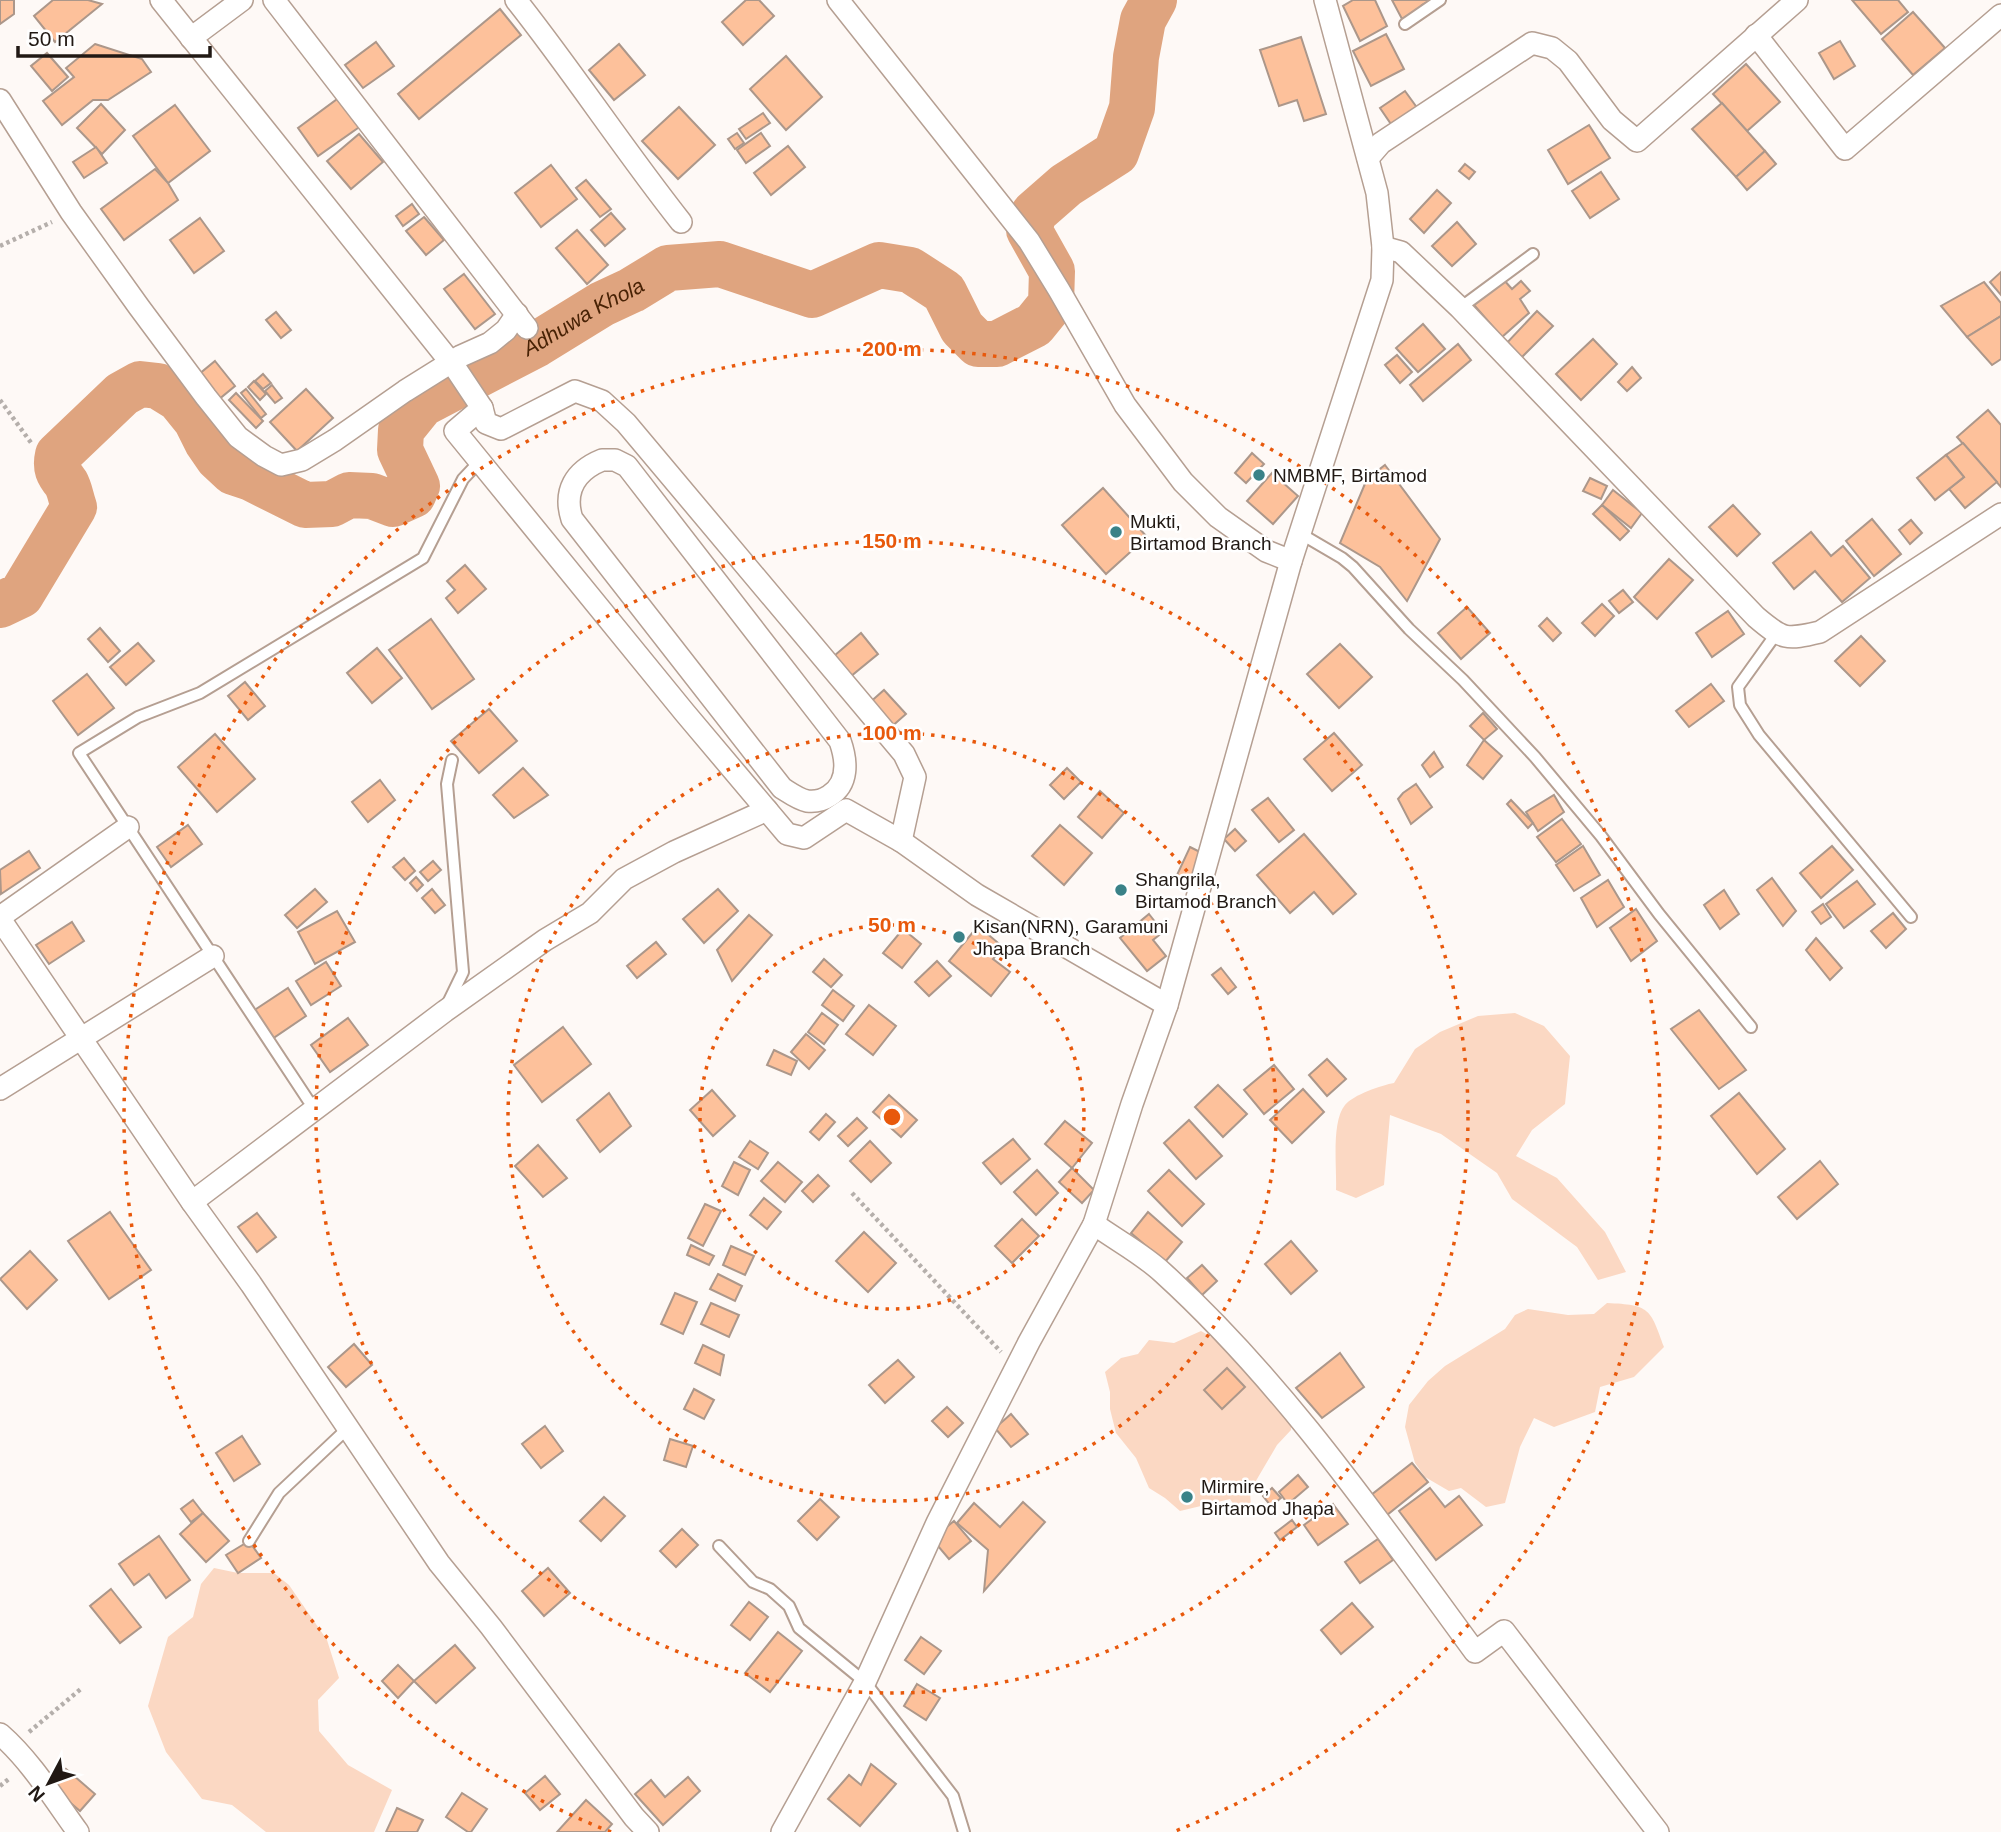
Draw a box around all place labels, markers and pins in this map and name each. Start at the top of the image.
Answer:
place label: NMBMF, Birtamod [1273,465,1427,486]
marker: NMBMF, Birtamod [1251,467,1267,483]
place label: Mukti, Birtamod Branch [1130,511,1272,554]
marker: Mukti, Birtamod Branch [1108,524,1124,540]
place label: Shangrila, Birtamod Branch [1135,869,1277,912]
marker: Shangrila, Birtamod Branch [1113,882,1129,898]
place label: Kisan(NRN), Garamuni Jhapa Branch [973,916,1168,959]
marker: Kisan(NRN), Garamuni Jhapa Branch [951,929,967,945]
centre of rings [880,1105,904,1129]
place label: Mirmire, Birtamod Jhapa [1201,1476,1335,1519]
marker: Mirmire, Birtamod Jhapa [1179,1489,1195,1505]

